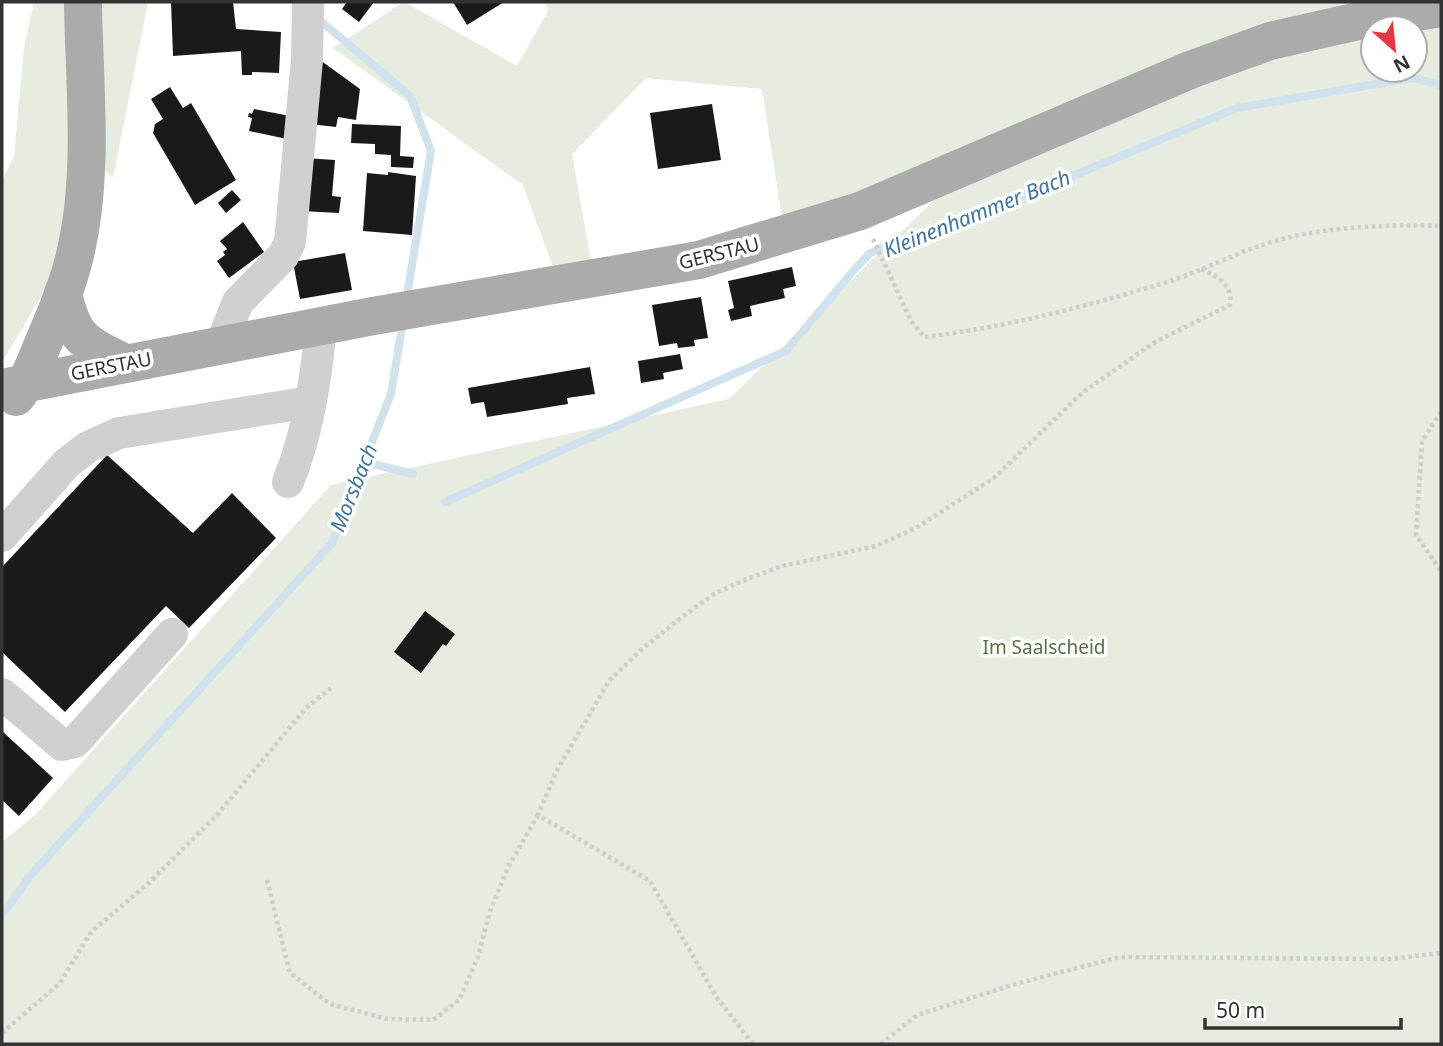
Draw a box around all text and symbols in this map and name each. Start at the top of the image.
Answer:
north arrow [1359,14,1429,84]
text: N [1389,49,1415,79]
water label: Kleinenhammer Bach [879,163,1074,263]
street label: GERSTAU [676,230,762,276]
street label: GERSTAU [68,345,154,387]
water label: Morsbach [323,439,383,536]
park label: Im Saalscheid [982,634,1106,660]
scale bar [1205,986,1401,1030]
text: 50 m [1216,996,1265,1024]

